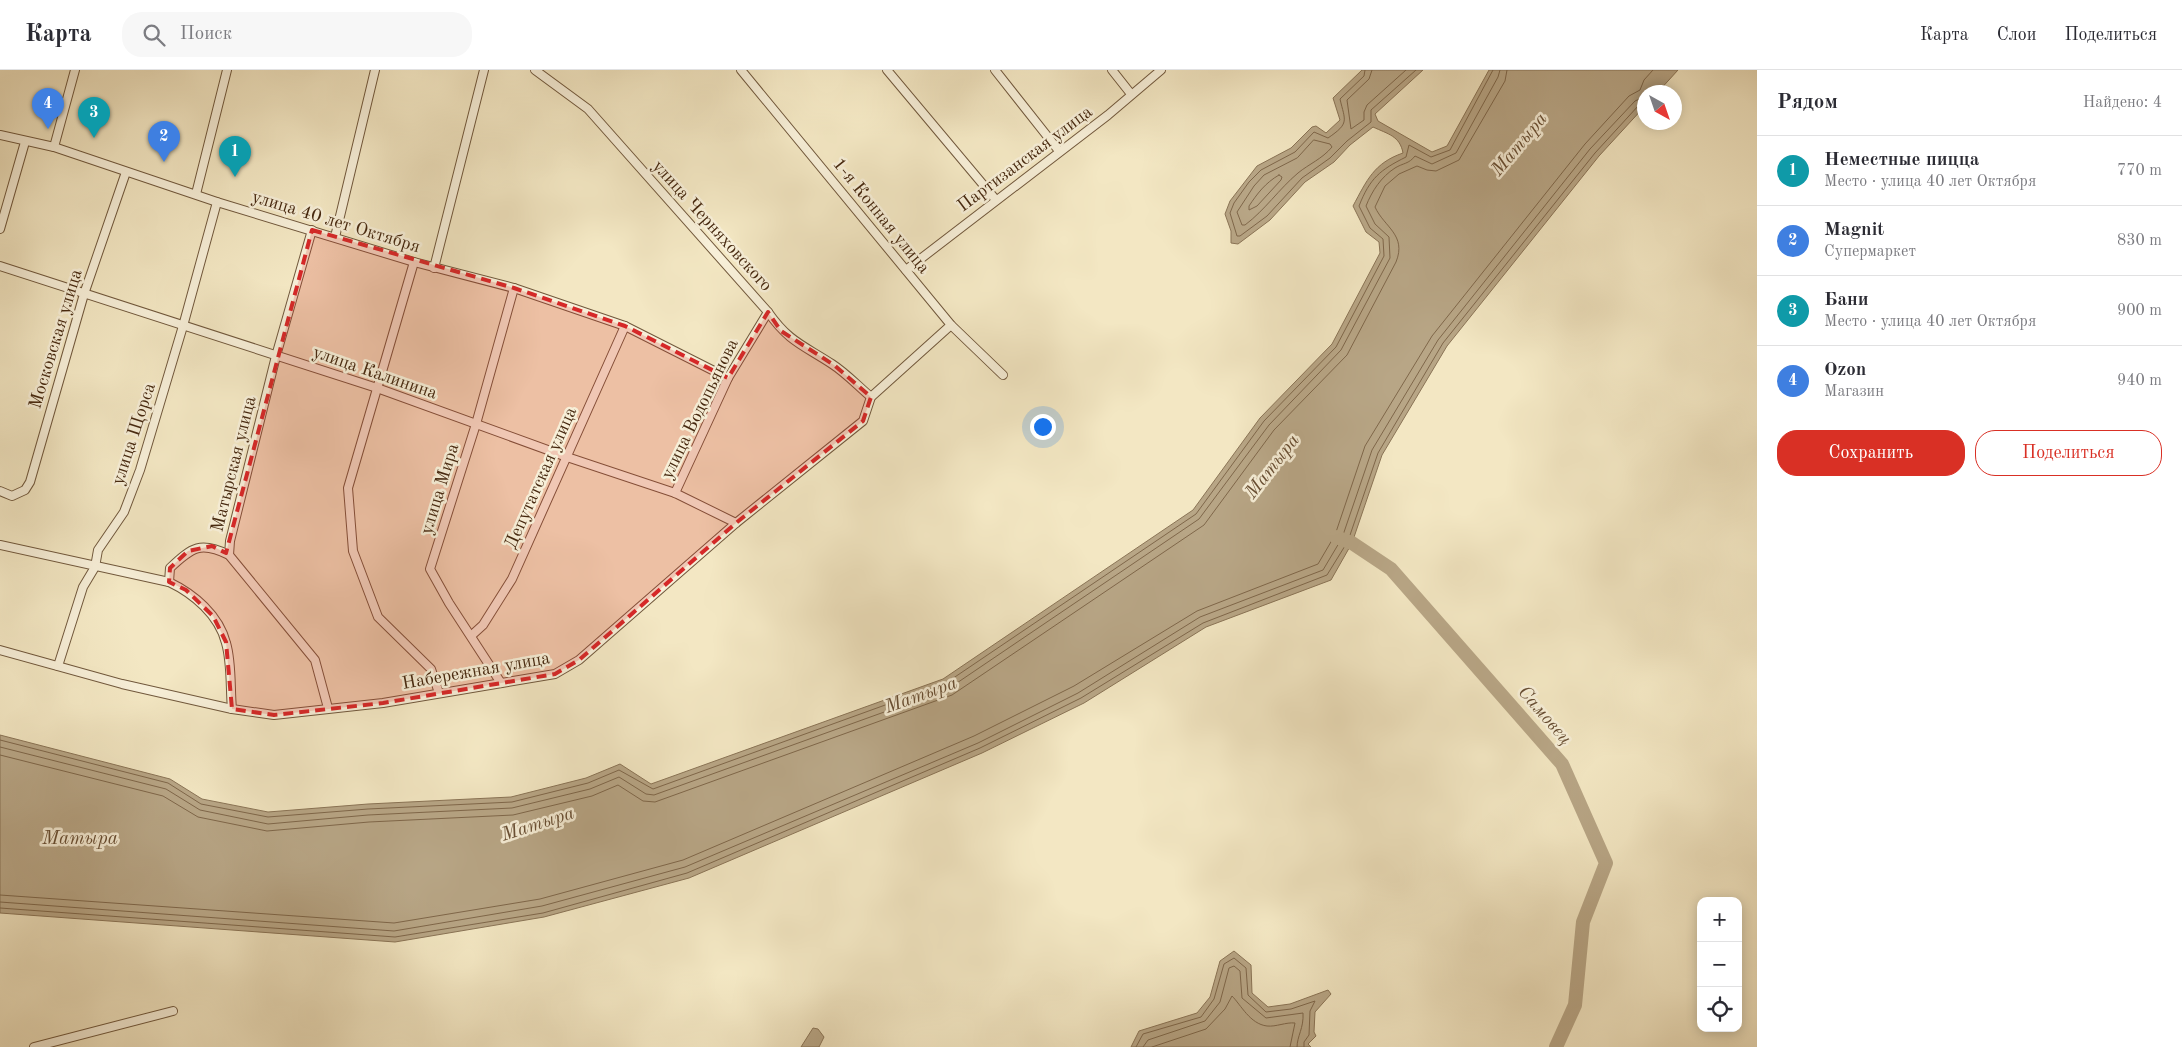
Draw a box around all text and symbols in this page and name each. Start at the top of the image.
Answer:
search box [122,12,472,57]
icon: search [140,21,168,49]
text: Карта [25,23,92,47]
text: Поиск [180,25,232,44]
text: Карта [1920,26,1969,44]
text: Слои [1997,26,2036,44]
text: Поделиться [2064,26,2157,44]
north arrow [1637,85,1682,130]
pin: 4 [32,88,64,129]
text: Рядом [1777,92,1838,113]
text: Найдено: 4 [2083,95,2162,111]
pin: 3 [78,97,110,138]
street label: Партизанская улица [954,103,1096,215]
water label: Матыра [1488,110,1552,181]
pin: 2 [148,121,180,162]
pin: 1 [219,136,251,177]
text: Неместные пицца [1824,151,1979,170]
street label: 1-я Конная улица [829,155,933,277]
street label: улица Черняховского [649,157,775,295]
text: 1 [1788,163,1798,179]
text: 770 m [2117,163,2162,179]
text: Место · улица 40 лет Октября [1824,174,2036,190]
street label: улица 40 лет Октября [250,188,422,256]
text: Magnit [1824,221,1884,240]
text: 2 [1788,233,1798,249]
text: 830 m [2117,233,2162,249]
text: Супермаркет [1824,244,1916,260]
street label: Московская улица [26,267,86,411]
text: Бани [1824,291,1869,310]
text: 3 [1788,303,1798,319]
text: 900 m [2117,303,2162,319]
text: Место · улица 40 лет Октября [1824,314,2036,330]
street label: улица Водопьянова [658,336,742,482]
street label: улица Калинина [311,343,440,403]
text: Ozon [1824,361,1866,380]
text: 4 [1788,373,1798,389]
text: 940 m [2117,373,2162,389]
street label: улица Щорса [109,381,159,487]
text: Магазин [1824,384,1884,400]
street label: Матырская улица [208,394,260,534]
street label: Депутатская улица [502,404,580,552]
your location [1030,414,1056,440]
button: Сохранить [1777,430,1965,476]
button: Поделиться [1975,430,2162,476]
water label: Матыра [1242,431,1304,504]
street label: улица Мира [418,441,462,537]
street label: Набережная улица [401,649,552,693]
water label: Матыра [881,674,960,718]
water label: Самовец [1513,683,1575,749]
water label: Матыра [498,804,577,846]
water label: Матыра [41,830,118,849]
map controls [1697,897,1742,1032]
button: + [1697,897,1742,942]
button: − [1697,942,1742,987]
button: locate [1697,987,1742,1032]

